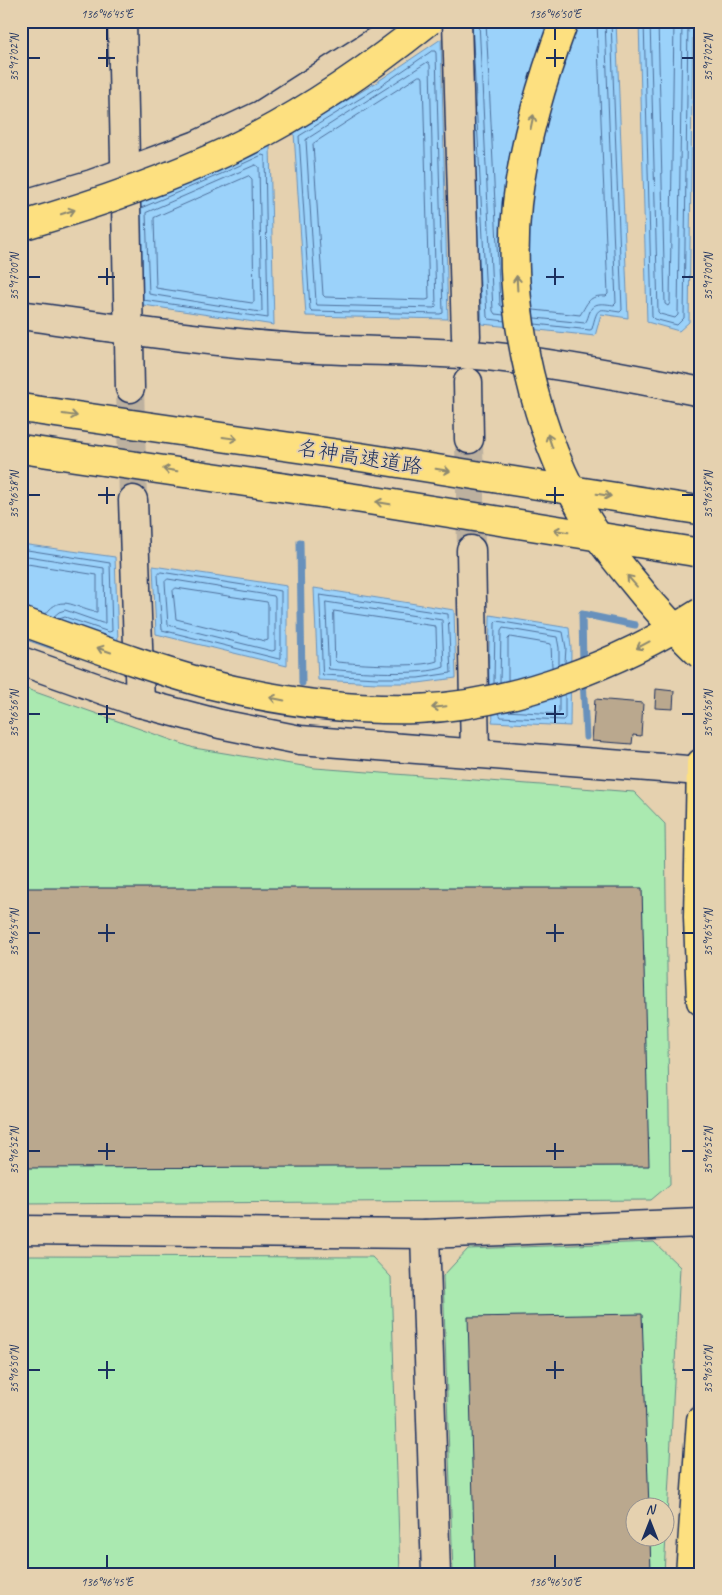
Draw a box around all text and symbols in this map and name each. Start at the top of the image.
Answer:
text: 136°46'45"E [81,6,135,22]
text: 136°46'50"E [529,6,583,22]
text: 35°17'02"N [6,33,22,82]
text: 35°17'02"N [700,33,716,82]
one-way arrow [528,114,537,130]
one-way arrow [60,206,76,216]
text: 35°17'00"N [6,252,22,301]
text: 35°17'00"N [700,252,716,301]
one-way arrow [512,275,521,291]
one-way arrow [61,411,77,421]
one-way arrow [222,433,238,443]
street label: 名神高速道路 [296,434,424,480]
one-way arrow [545,434,554,450]
one-way arrow [163,465,179,475]
one-way arrow [435,465,451,475]
text: 35°16'58"N [6,470,22,519]
text: 35°16'58"N [700,470,716,519]
one-way arrow [595,491,611,501]
one-way arrow [375,497,391,507]
one-way arrow [553,526,569,536]
one-way arrow [626,574,638,587]
one-way arrow [636,641,651,650]
one-way arrow [97,645,112,654]
text: 35°16'56"N [6,689,22,738]
text: 35°16'56"N [700,689,716,738]
one-way arrow [269,693,285,703]
one-way arrow [431,702,447,711]
text: 35°16'54"N [6,908,22,957]
text: 35°16'54"N [700,908,716,957]
text: 35°16'52"N [6,1126,22,1175]
text: 35°16'52"N [700,1126,716,1175]
text: 35°16'50"N [6,1345,22,1394]
text: 35°16'50"N [700,1345,716,1394]
north arrow [624,1498,674,1548]
text: N [646,1501,657,1518]
text: 136°46'45"E [81,1574,135,1590]
text: 136°46'50"E [529,1574,583,1590]

